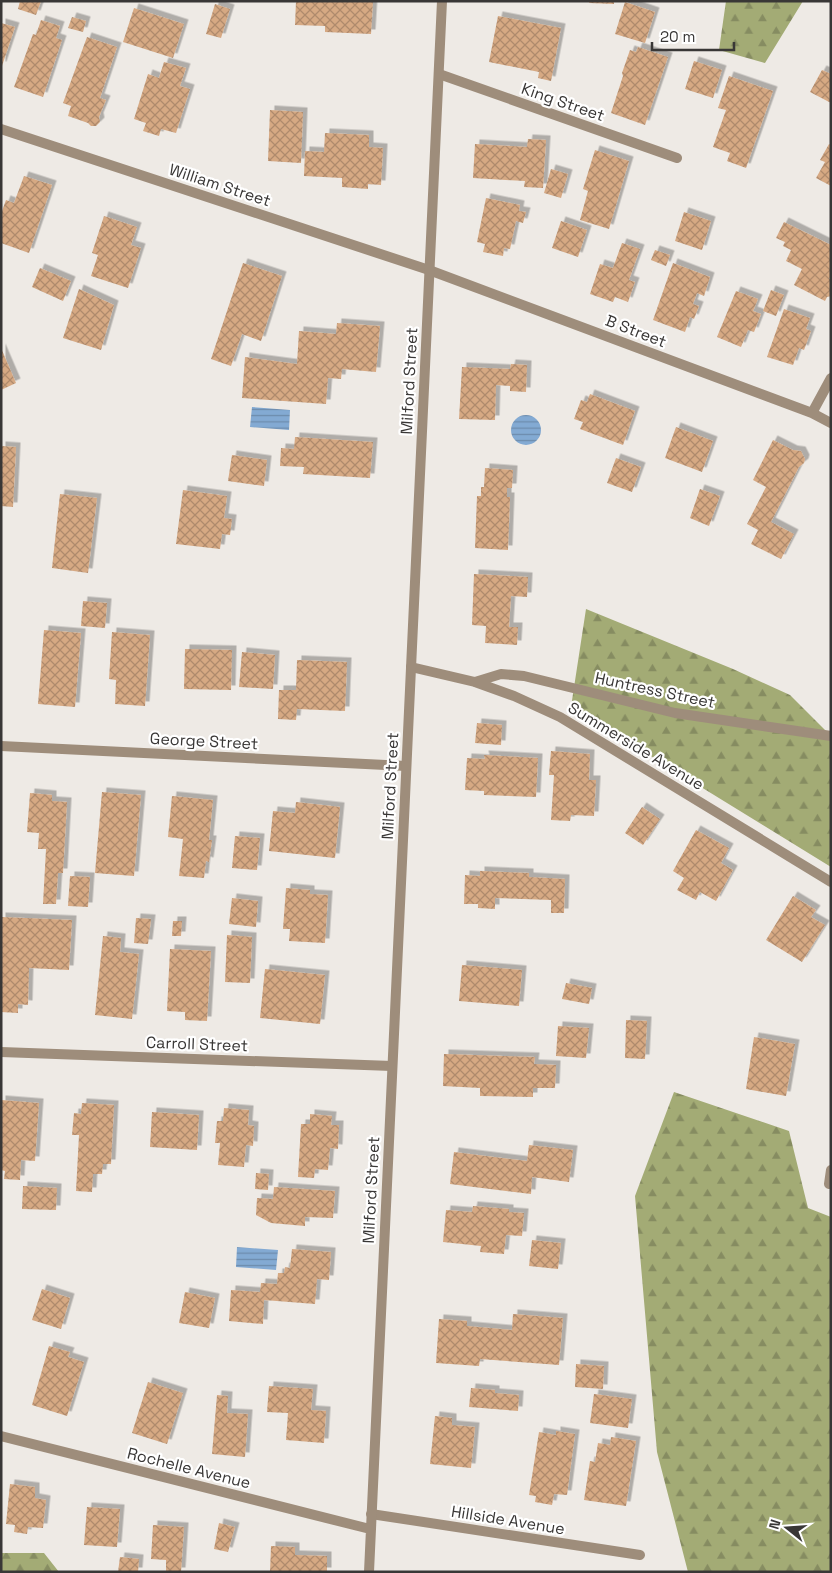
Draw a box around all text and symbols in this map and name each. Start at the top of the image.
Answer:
scale bar [652,20,734,52]
text: 20 m [660,27,695,46]
street label: King Street [519,78,607,126]
street label: William Street [167,159,273,211]
street label: B Street [603,310,669,352]
street label: Milford Street [396,327,422,435]
street label: Huntress Street [593,667,717,713]
street label: Summerside Avenue [564,697,708,795]
street label: George Street [149,728,259,754]
street label: Milford Street [377,732,403,840]
street label: Carroll Street [146,1032,248,1056]
street label: Milford Street [358,1136,384,1244]
street label: Rochelle Avenue [125,1443,253,1493]
street label: Hillside Avenue [450,1501,566,1539]
north arrow [762,1503,812,1553]
text: N [765,1517,785,1531]

